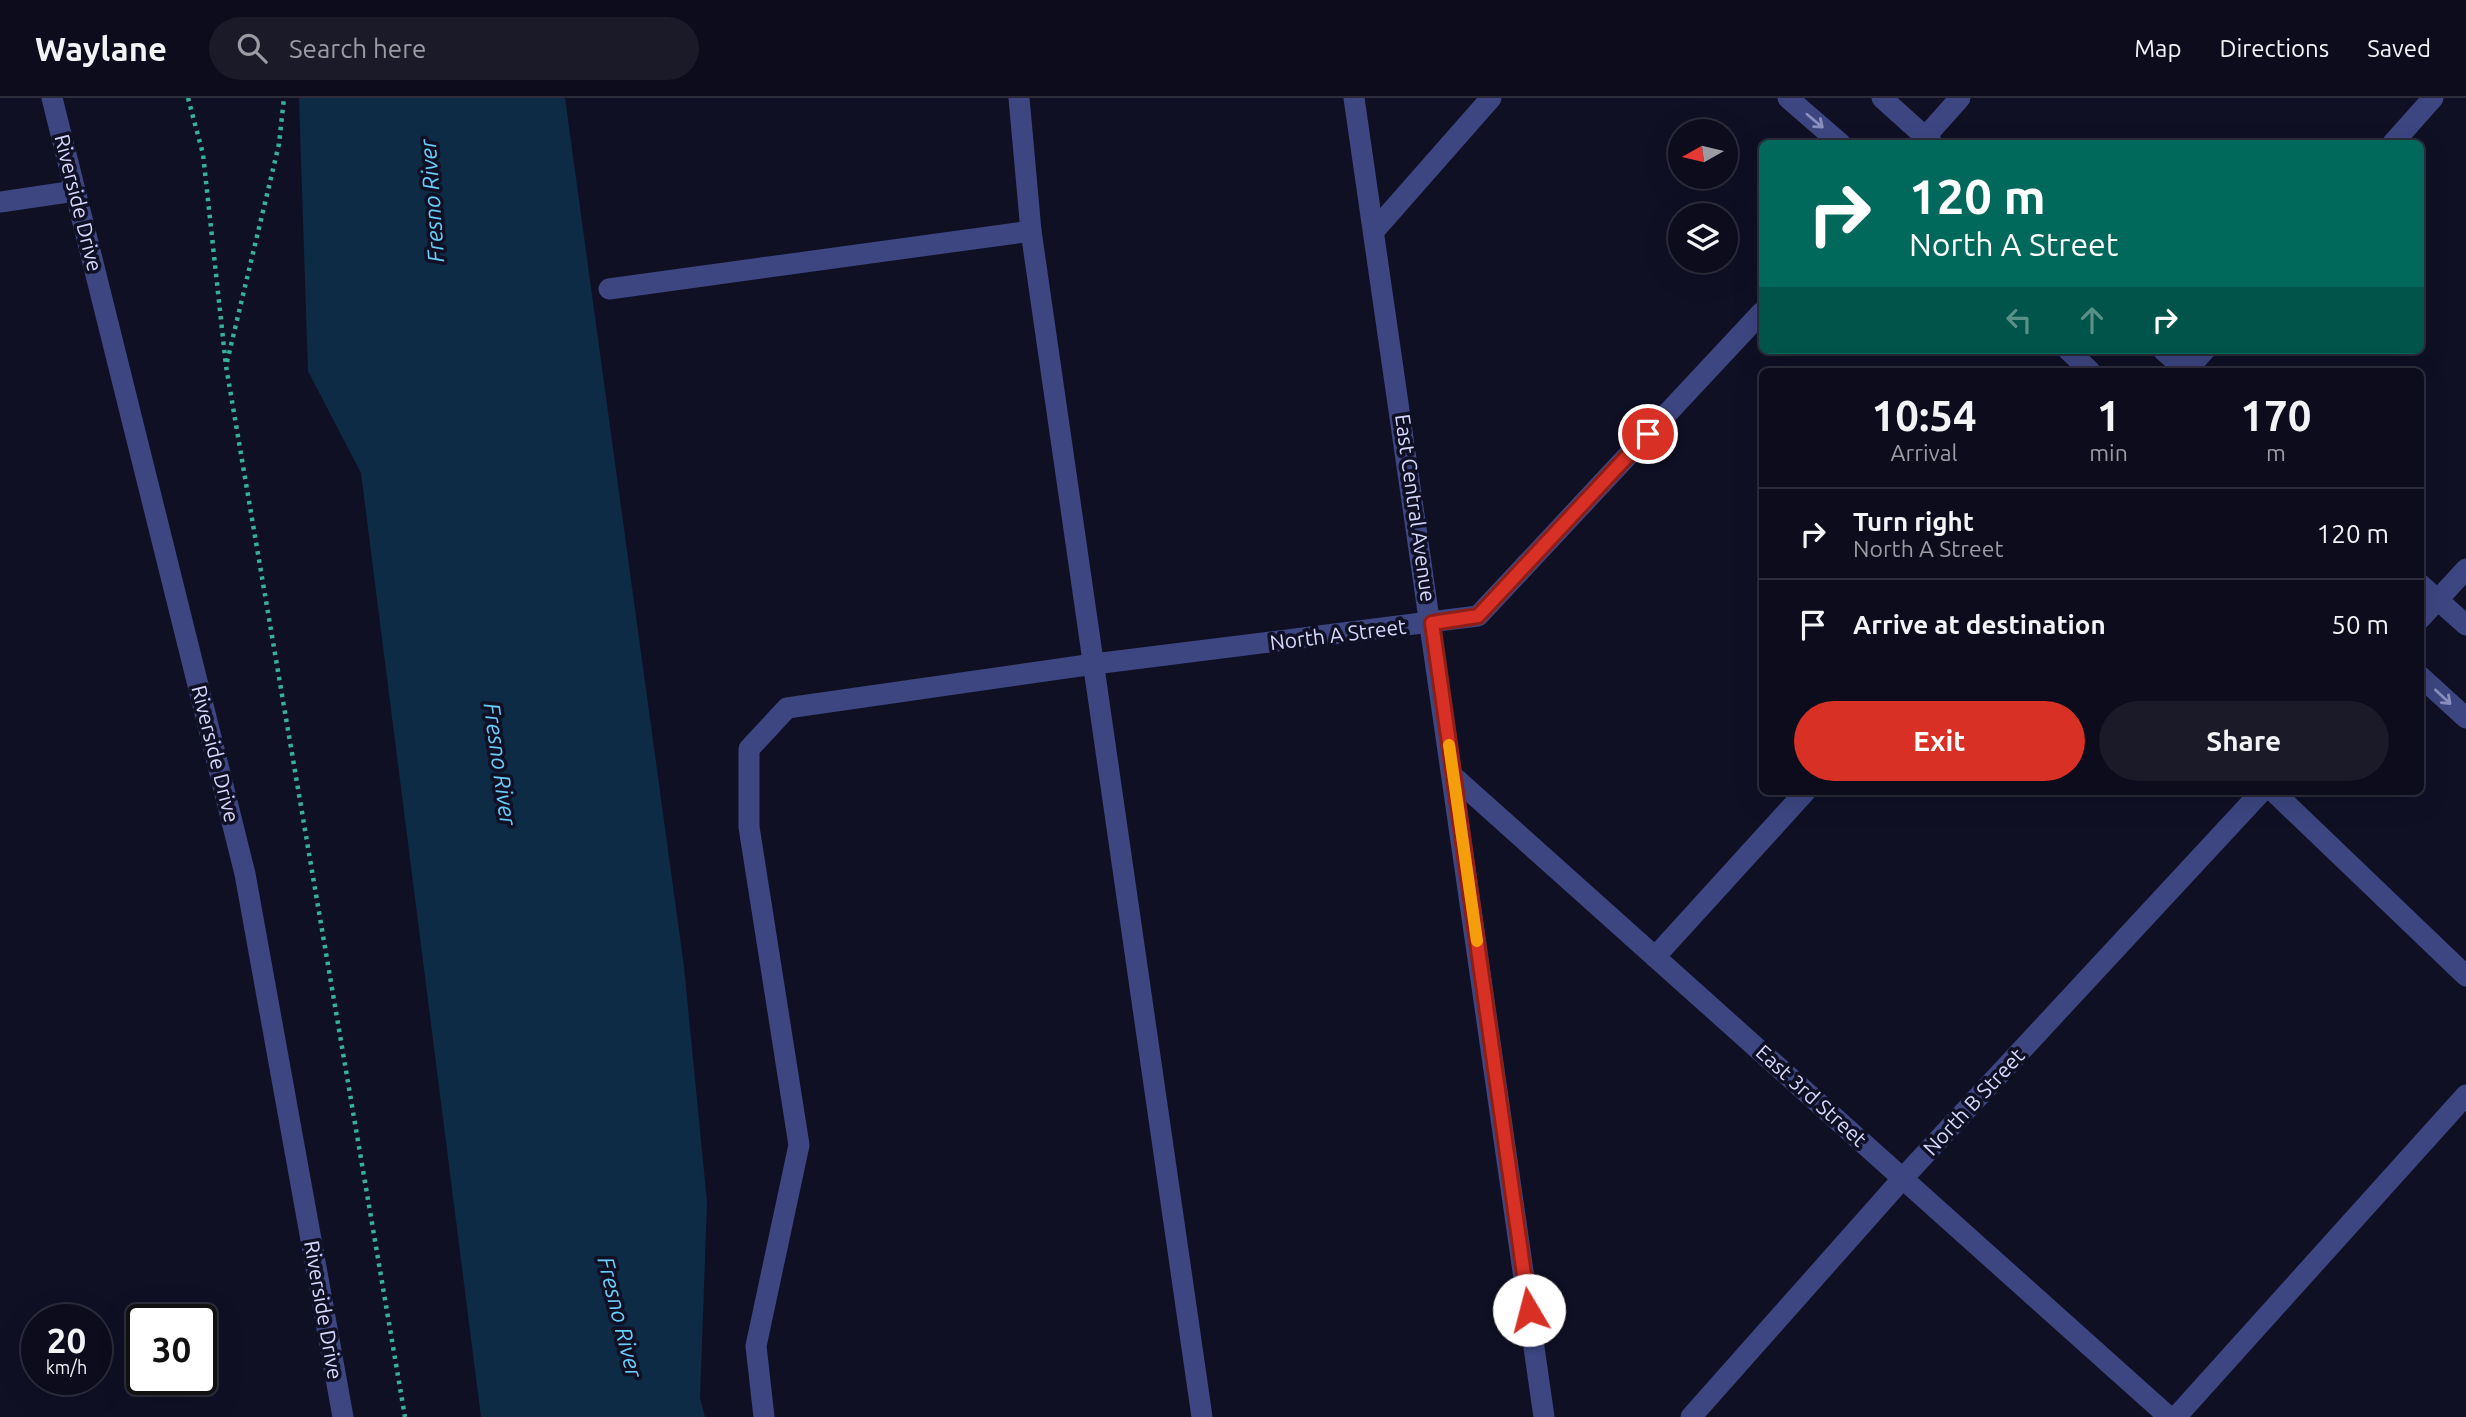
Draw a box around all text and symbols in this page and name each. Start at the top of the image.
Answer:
search box [209,17,699,80]
icon: search [233,29,271,67]
text: Waylane [35,30,167,67]
text: Search here [289,34,426,63]
text: Map [2134,35,2181,62]
text: Directions [2219,35,2329,62]
text: Saved [2367,35,2431,62]
one-way arrow [1805,113,1823,129]
north arrow [1668,119,1738,189]
map controls [1668,119,1738,273]
street label: Riverside Drive [50,132,108,274]
water label: Fresno River [415,137,448,264]
icon: right [1794,168,1885,259]
text: 120 m [1909,168,2046,223]
button: layers [1668,203,1738,273]
text: North A Street [1909,226,2118,262]
icon: left [2000,301,2038,339]
icon: ahead [2073,301,2111,339]
icon: right [2146,301,2184,339]
text: 10:54 [1872,392,1977,439]
text: 1 [2097,392,2120,439]
text: 170 [2240,392,2311,439]
pin [1618,404,1678,464]
street label: East Central Avenue [1391,413,1441,603]
icon: arrive [1629,415,1667,453]
text: Arrival [1891,440,1958,465]
text: min [2089,440,2128,465]
text: m [2266,440,2286,465]
text: Turn right [1853,507,1974,536]
icon: right [1794,515,1832,553]
text: 120 m [2317,519,2389,548]
text: North A Street [1853,536,2003,561]
icon: arrive [1794,606,1832,644]
text: Arrive at destination [1853,610,2106,639]
text: 50 m [2331,610,2389,639]
street label: North A Street [1268,614,1408,654]
street label: Riverside Drive [187,683,245,825]
one-way arrow [2434,689,2452,705]
water label: Fresno River [480,701,522,828]
button: Exit [1794,701,2085,781]
button: Share [2099,701,2389,781]
street label: East 3rd Street [1752,1039,1872,1151]
street label: North B Street [1918,1043,2029,1160]
street label: Riverside Drive [300,1239,348,1381]
water label: Fresno River [593,1254,648,1381]
position arrow [1492,1273,1566,1347]
speed limit sign: 30 [126,1304,217,1395]
text: 20 [47,1320,86,1360]
text: km/h [46,1357,87,1377]

